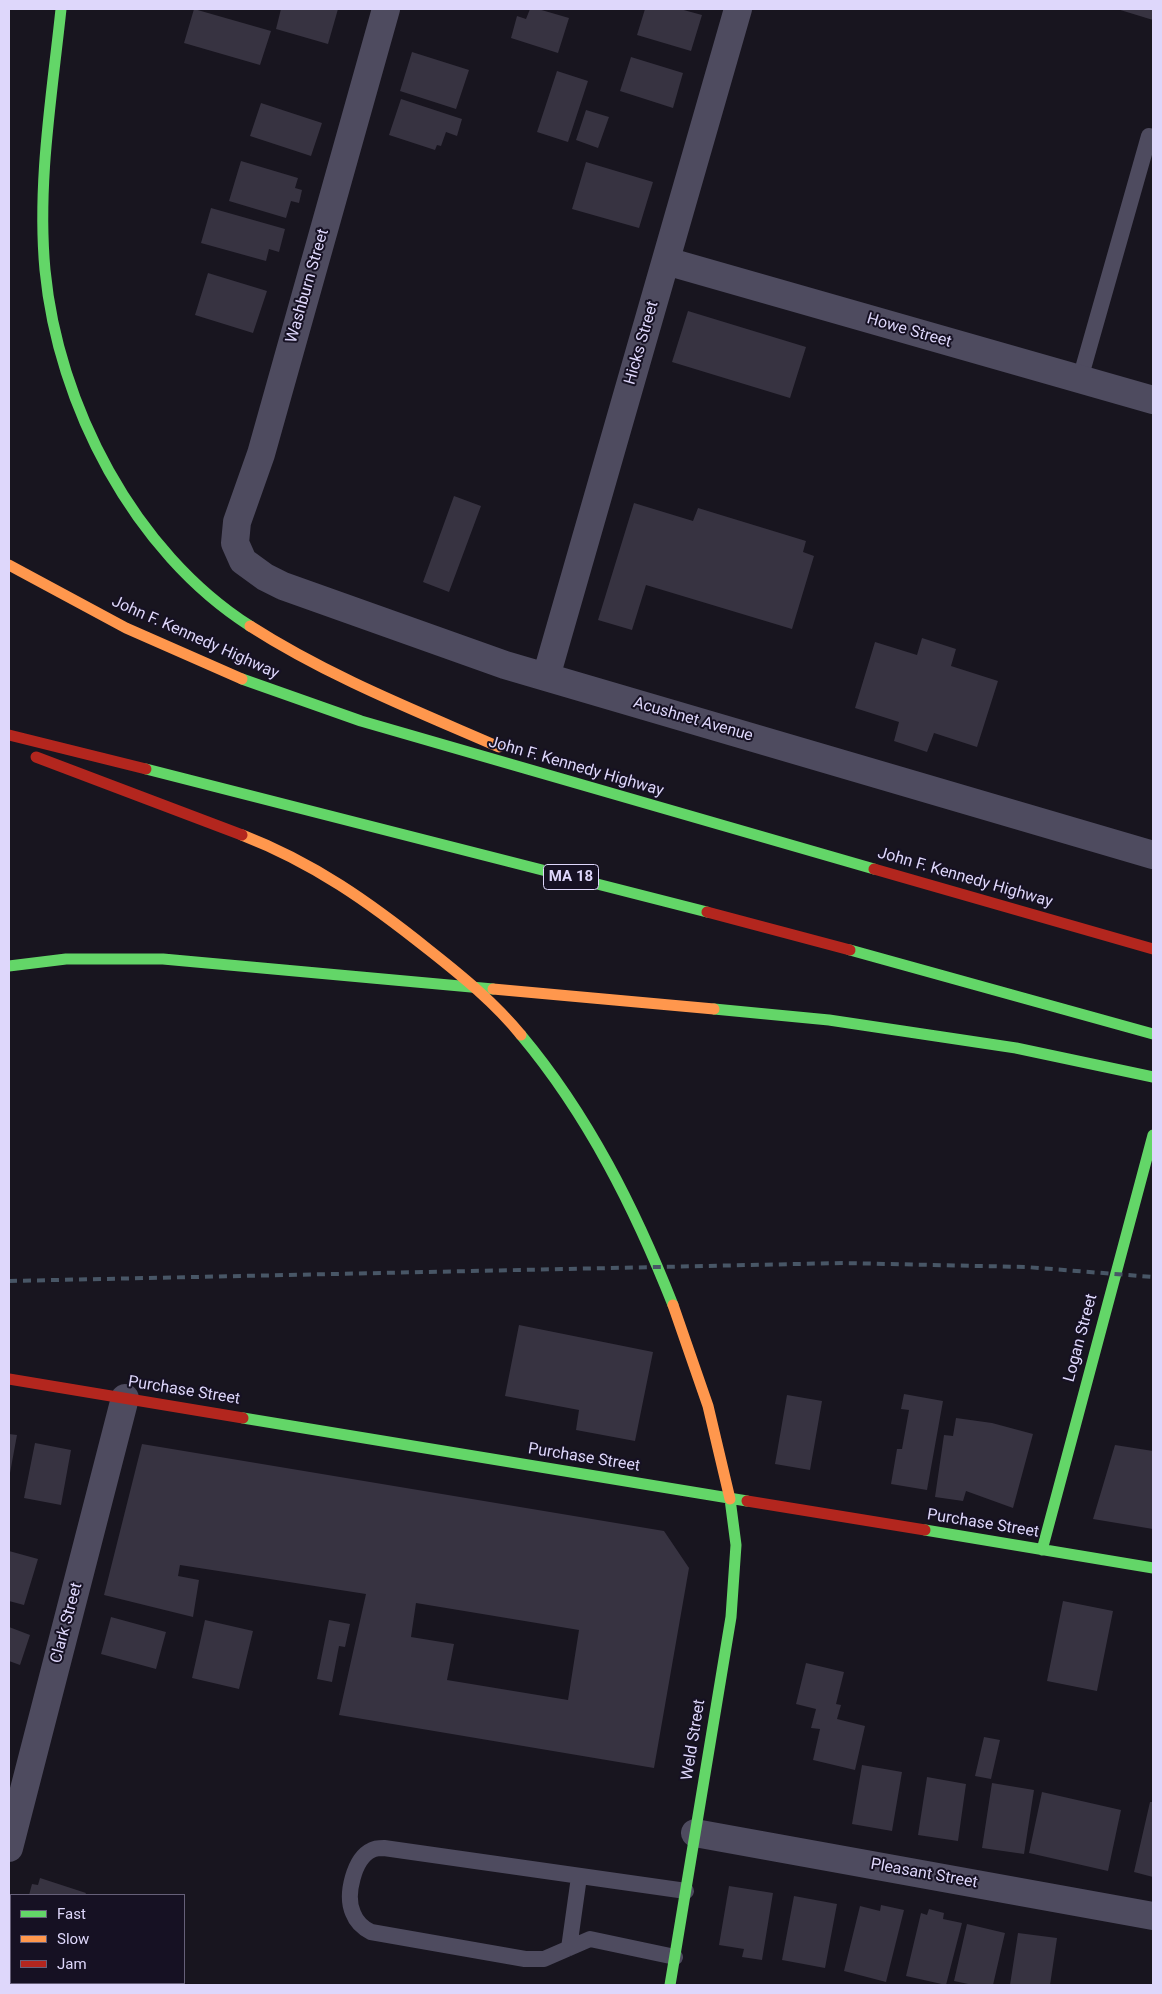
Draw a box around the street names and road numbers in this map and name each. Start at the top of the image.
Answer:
street label: Washburn Street [283,227,333,345]
street label: Hicks Street [621,299,663,387]
street label: Howe Street [864,310,954,352]
street label: John F. Kennedy Highway [108,592,282,684]
street label: Acushnet Avenue [631,694,755,746]
street label: John F. Kennedy Highway [486,733,666,801]
street label: John F. Kennedy Highway [875,844,1055,912]
road number: MA 18 [544,864,598,890]
street label: Logan Street [1060,1292,1102,1384]
street label: Purchase Street [127,1373,241,1409]
street label: Purchase Street [527,1440,641,1476]
street label: Purchase Street [926,1506,1040,1542]
street label: Clark Street [47,1581,87,1665]
street label: Weld Street [678,1698,710,1782]
street label: Pleasant Street [869,1855,979,1893]

